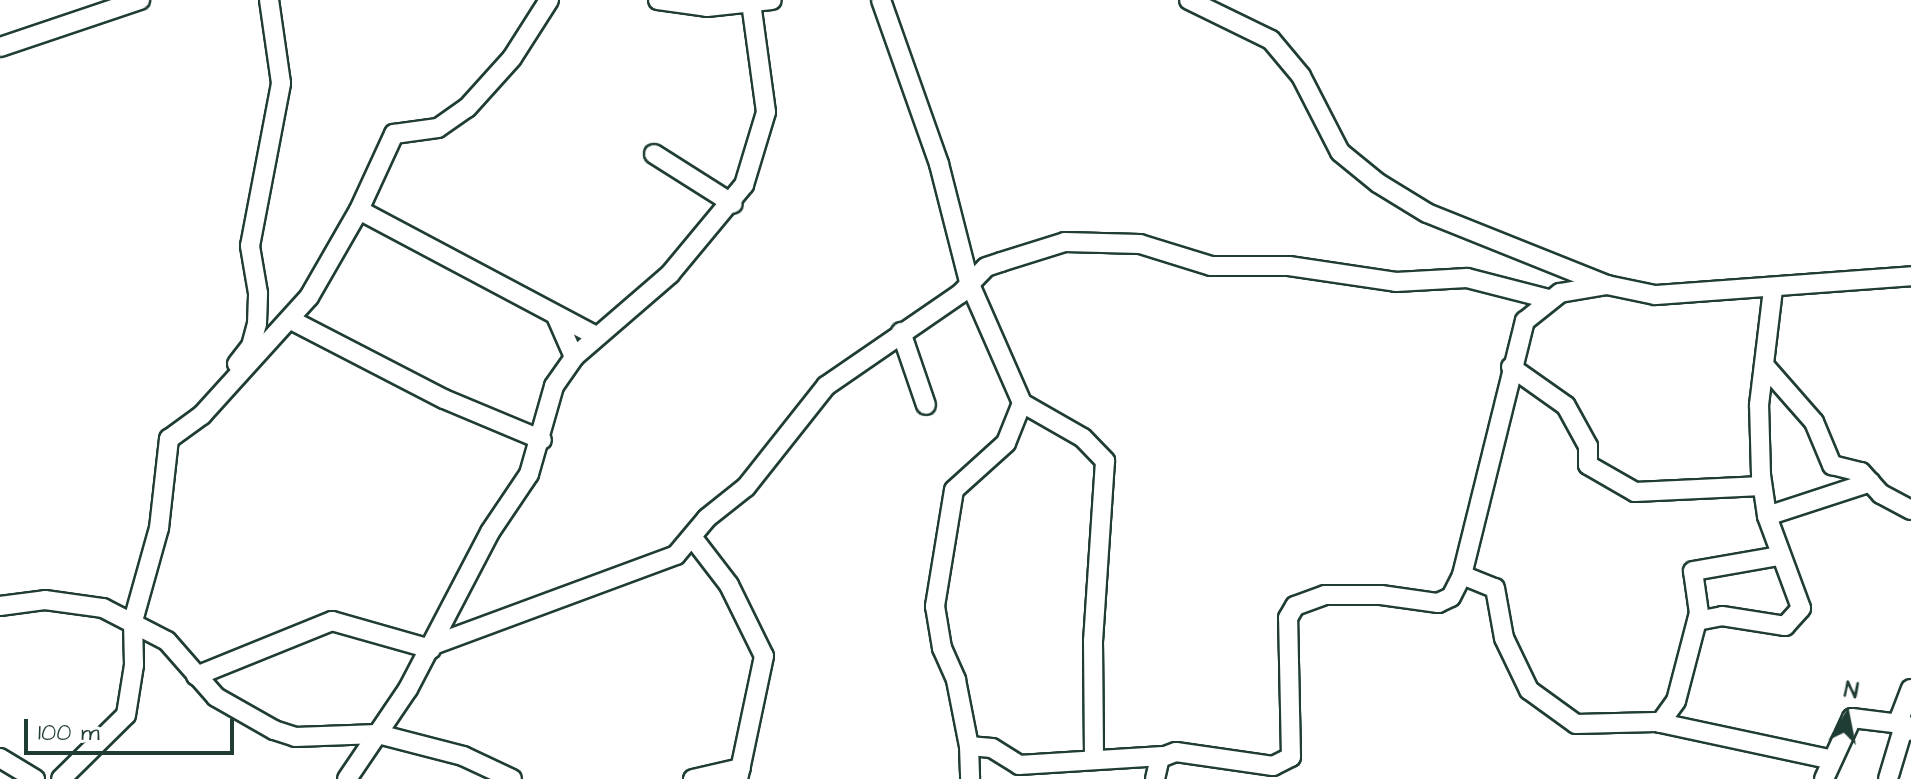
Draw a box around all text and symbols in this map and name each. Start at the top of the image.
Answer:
text: N [1842,674,1861,707]
north arrow [1807,675,1887,755]
scale bar [28,703,238,753]
text: 100 m [38,716,100,750]

